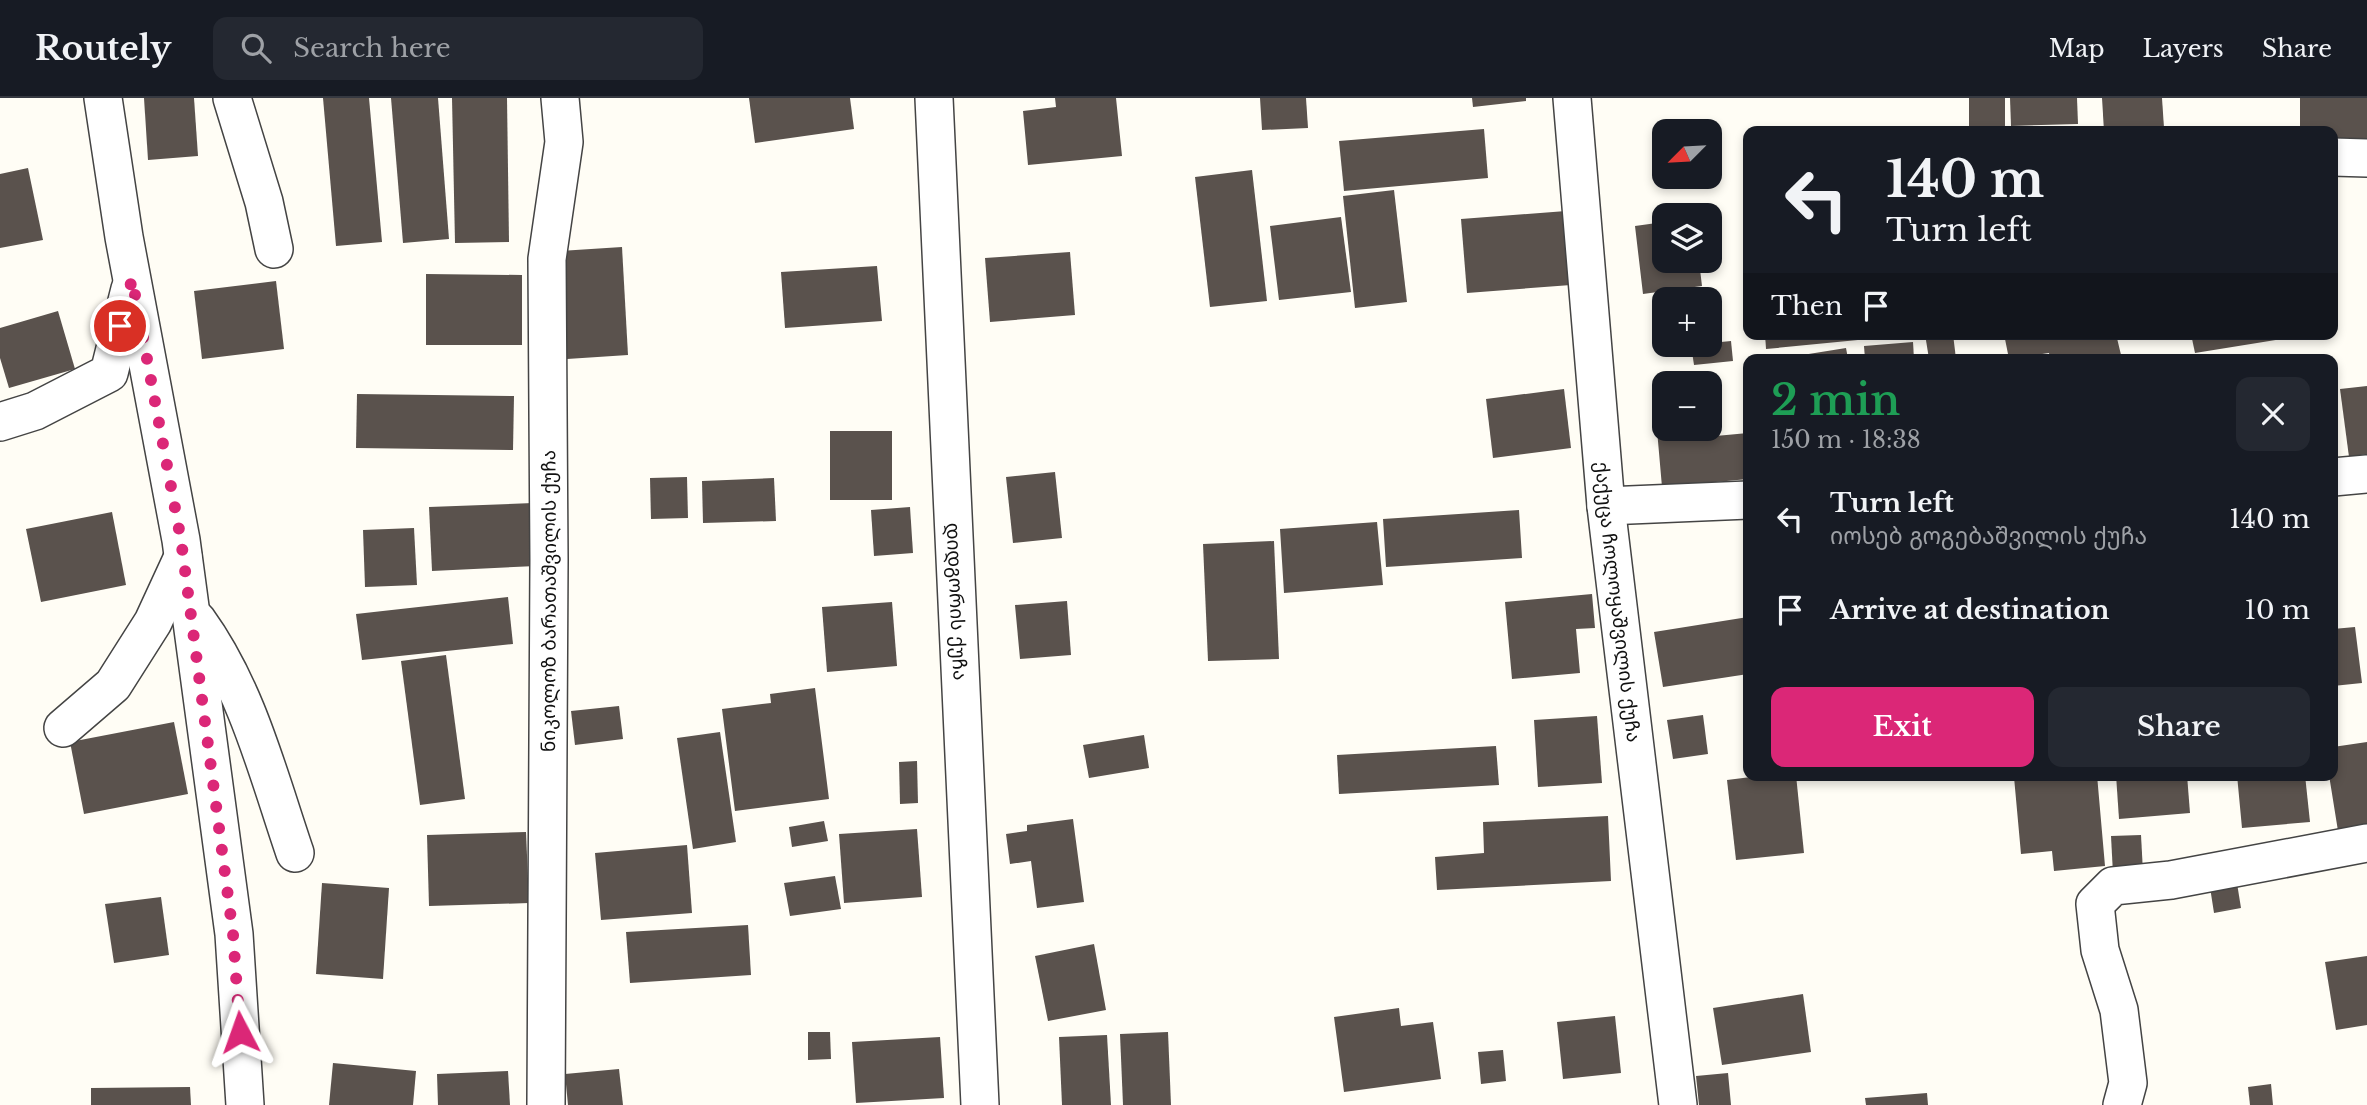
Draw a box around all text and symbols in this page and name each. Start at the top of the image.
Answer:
search box [213,17,703,80]
text: Routely [35,28,171,69]
icon: search [237,29,275,67]
text: Search here [293,32,451,64]
text: Map [2049,34,2105,63]
text: Layers [2143,34,2224,63]
text: Share [2262,34,2332,63]
north arrow [1652,119,1722,189]
map controls [1652,119,1722,441]
text: 140 m [1886,149,2044,210]
icon: left [1771,154,1862,245]
button: layers [1652,203,1722,273]
text: Turn left [1886,210,2032,250]
button: + [1652,287,1722,357]
icon: arrive [1857,287,1895,325]
text: Then [1771,290,1843,322]
pin [90,296,150,356]
icon: arrive [101,307,139,345]
button: − [1652,371,1722,441]
text: 2 min [1771,374,1900,426]
button: close [2236,377,2310,451]
text: 150 m · 18:38 [1771,426,1921,454]
street label: ნიკოლოზ ბარათაშვილის ქუჩა [536,450,561,752]
street label: ქაქუცა ჩოლოყაშვილის ქუჩა [1591,461,1646,743]
text: Turn left [1830,487,1954,519]
icon: left [1771,500,1809,538]
text: 140 m [2229,503,2310,535]
street label: დიდგორის ქუჩა [941,522,972,681]
text: იოსებ გოგებაშვილის ქუჩა [1830,522,2147,550]
icon: arrive [1771,591,1809,629]
text: Arrive at destination [1830,594,2110,626]
text: 10 m [2244,594,2310,626]
button: Exit [1771,687,2034,767]
button: Share [2048,687,2310,767]
position arrow [203,995,277,1069]

